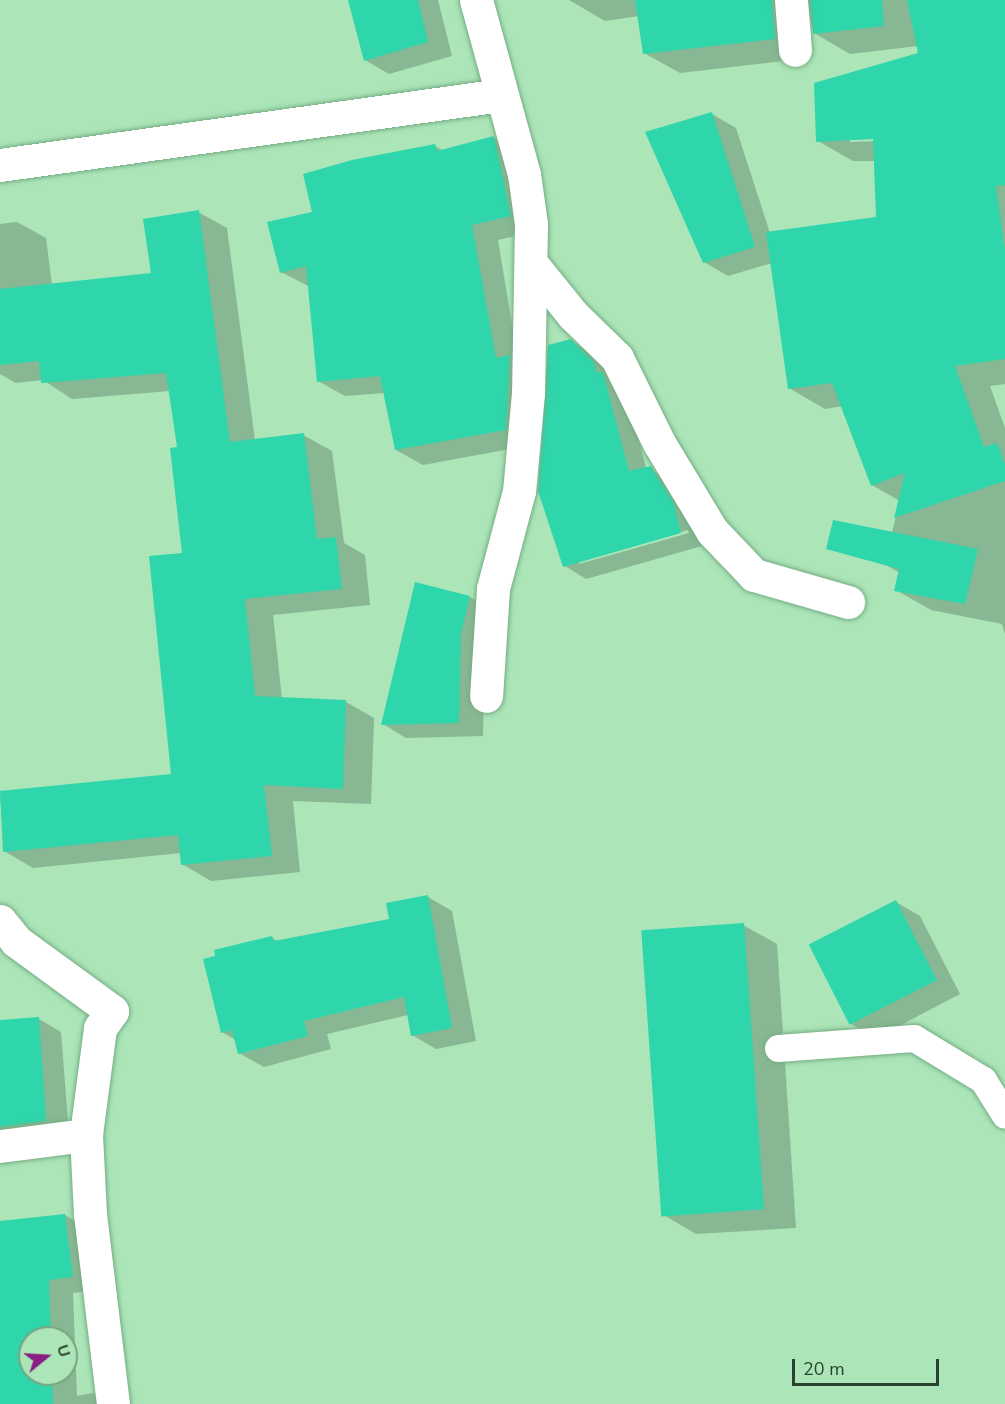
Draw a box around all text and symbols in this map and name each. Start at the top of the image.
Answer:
north arrow [18,1326,78,1386]
text: U [51,1342,76,1360]
scale bar [795,1347,942,1385]
text: 20 m [803,1357,845,1381]

